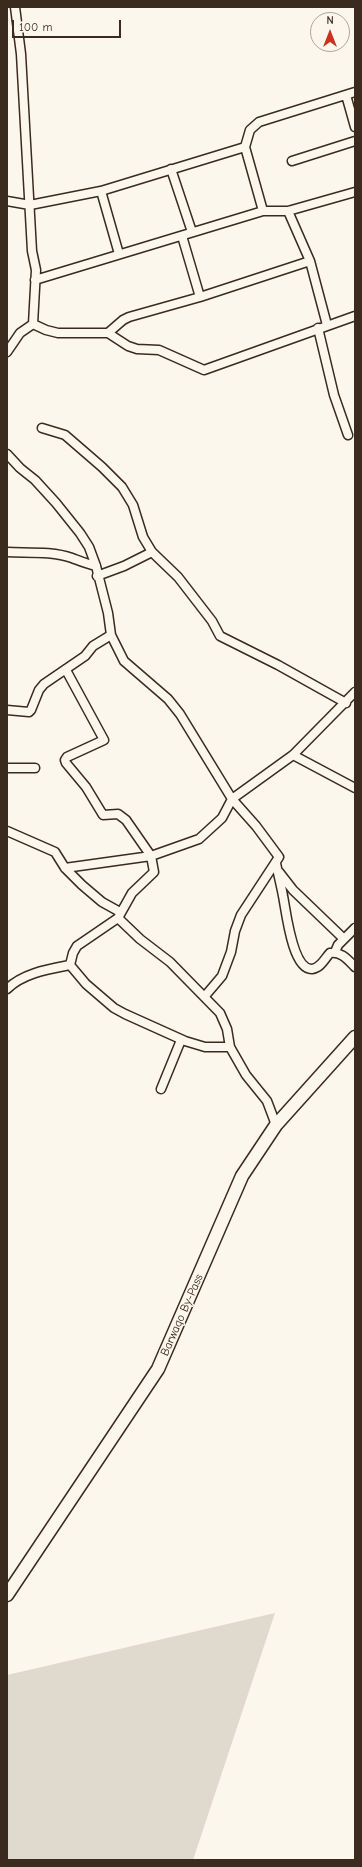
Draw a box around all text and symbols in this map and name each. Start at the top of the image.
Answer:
scale bar [14,12,123,38]
north arrow [310,12,350,52]
text: N [326,14,334,27]
text: 100 m [19,20,52,34]
street label: Barwaqo By-Pass [157,1272,207,1358]

